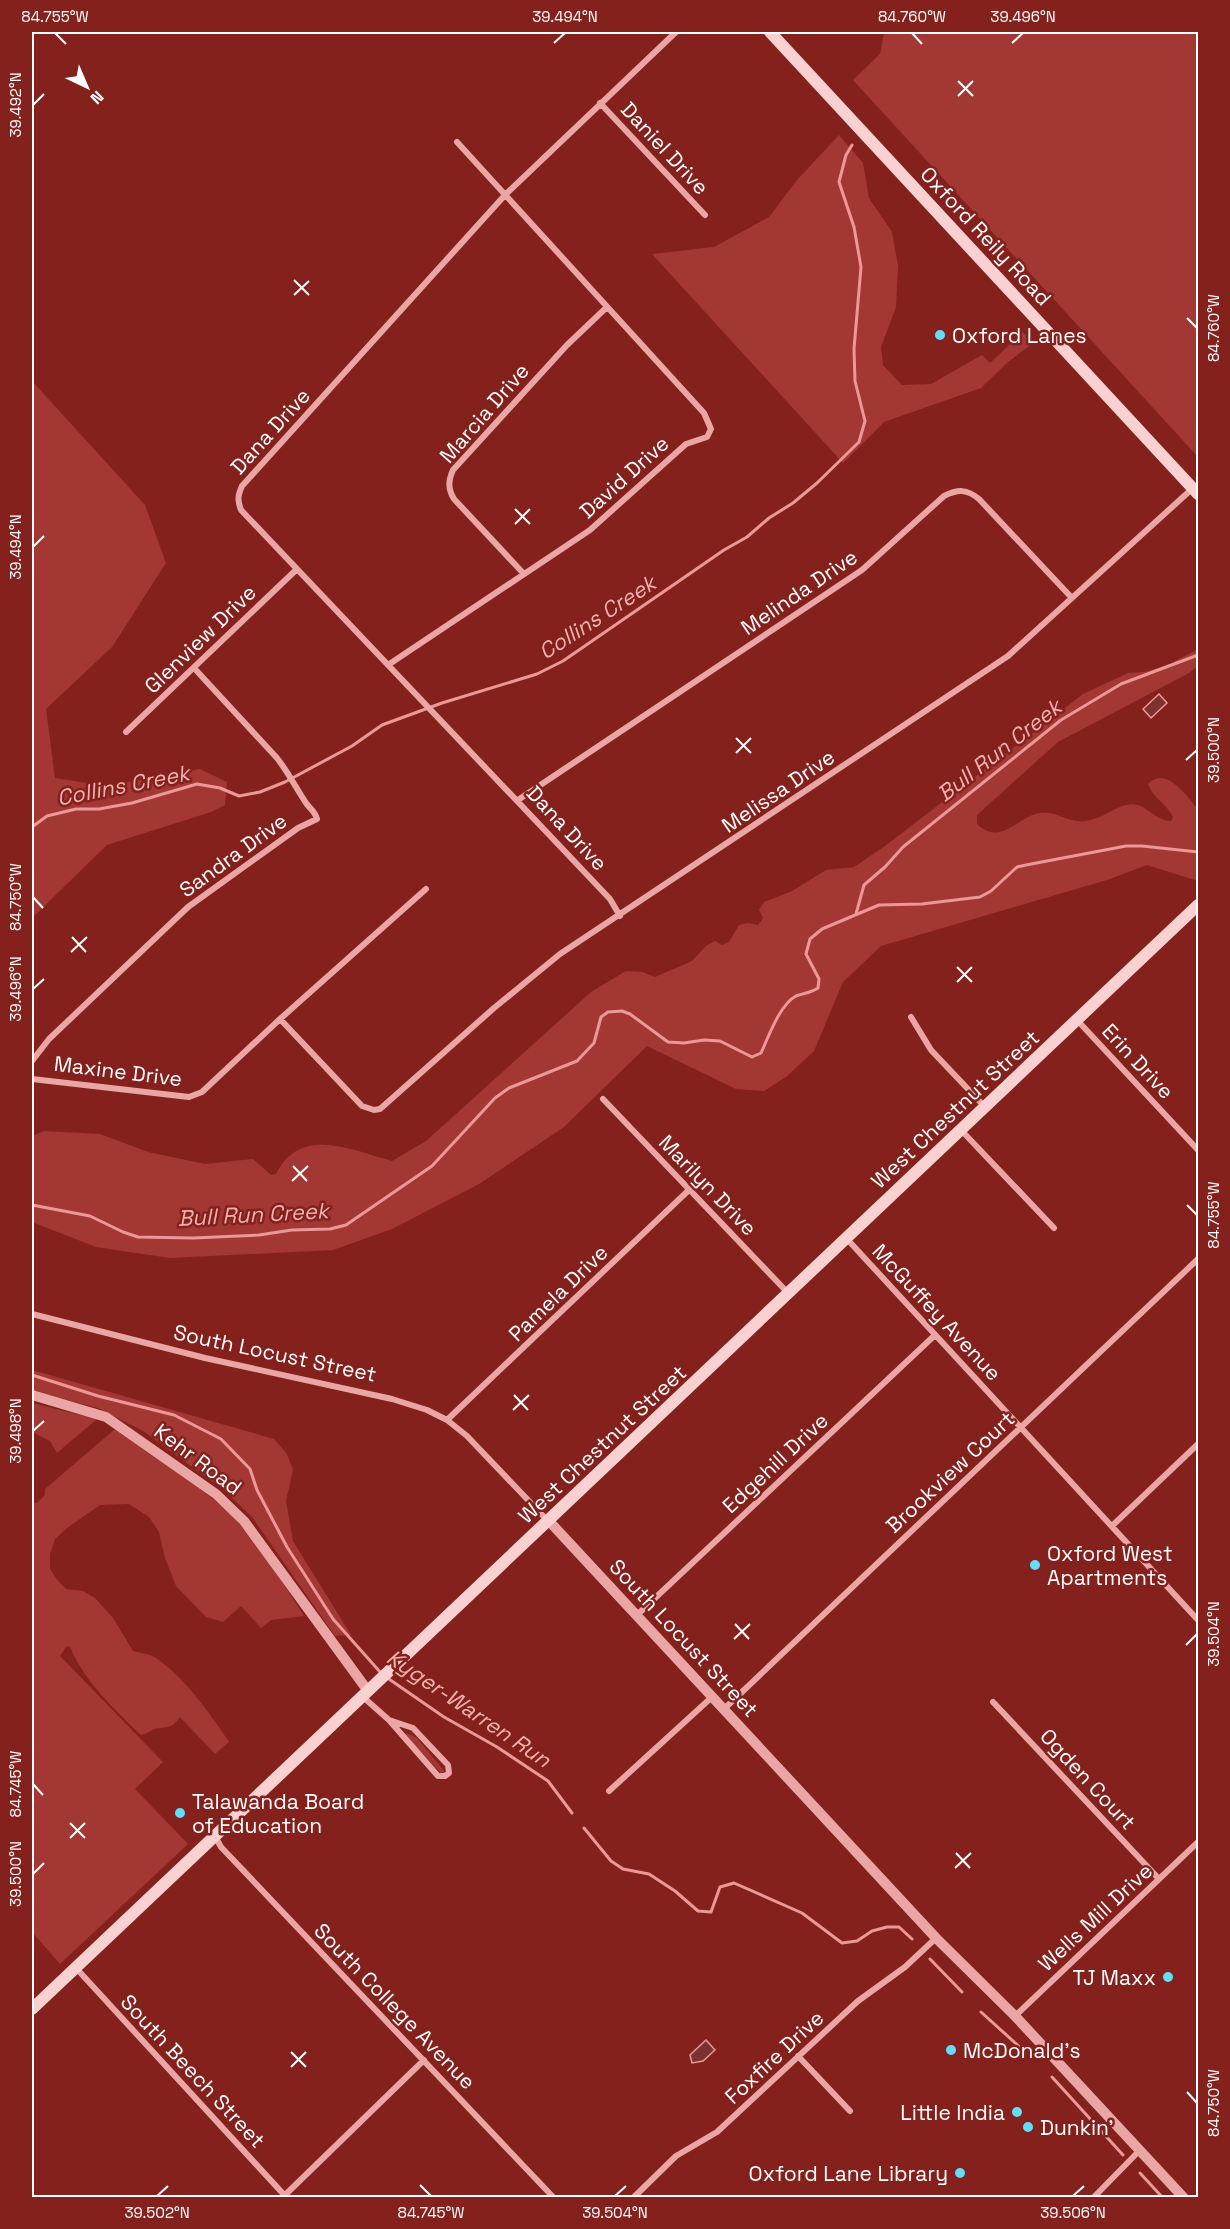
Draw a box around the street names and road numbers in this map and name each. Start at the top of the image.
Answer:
street label: Daniel Drive [615,96,715,200]
street label: Oxford Reily Road [915,161,1057,311]
street label: Marcia Drive [433,358,535,468]
street label: Dana Drive [224,382,316,480]
street label: David Drive [574,430,674,524]
street label: Melinda Drive [735,543,863,641]
street label: Glenview Drive [138,579,262,699]
street label: Melissa Drive [716,743,840,839]
street label: Dana Drive [521,780,613,876]
street label: Sandra Drive [174,807,292,903]
street label: Erin Drive [1096,1018,1180,1104]
street label: West Chestnut Street [865,1024,1045,1194]
street label: Maxine Drive [52,1050,184,1092]
street label: Marilyn Drive [653,1129,763,1241]
street label: McGuffey Avenue [867,1238,1007,1386]
street label: Pamela Drive [503,1239,613,1347]
street label: South Locust Street [171,1318,379,1388]
street label: West Chestnut Street [512,1359,692,1529]
street label: Brookview Court [880,1405,1020,1539]
street label: Edgehill Drive [716,1407,834,1519]
street label: Kehr Road [149,1417,247,1501]
street label: South Locust Street [604,1553,764,1723]
street label: Ogden Court [1034,1723,1142,1835]
street label: Wells Mill Drive [1032,1857,1158,1977]
street label: South College Avenue [309,1917,481,2095]
street label: South Beech Street [115,1989,271,2153]
street label: Foxfire Drive [719,2004,829,2110]

